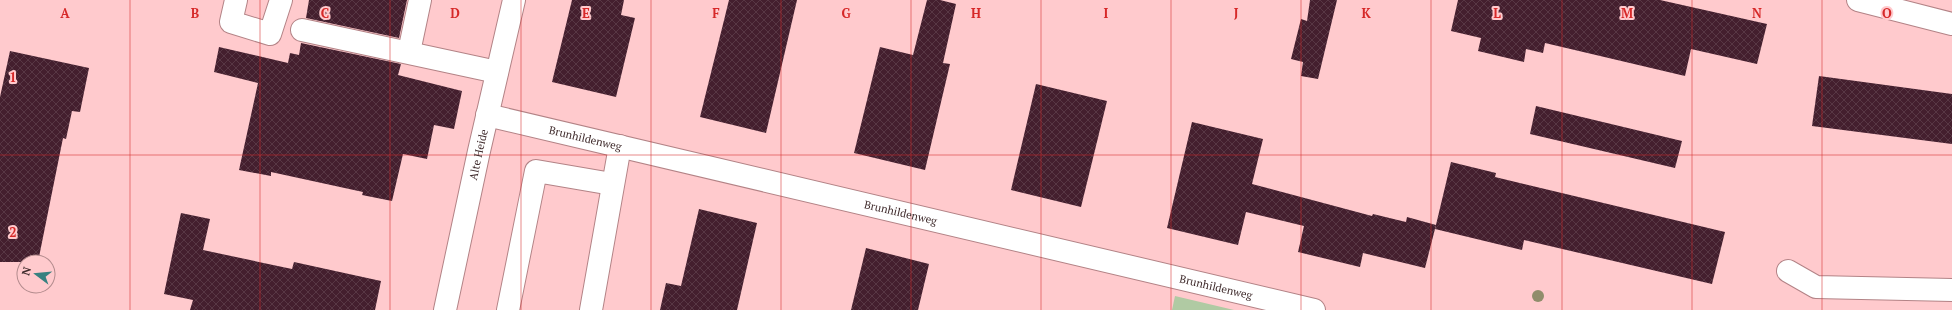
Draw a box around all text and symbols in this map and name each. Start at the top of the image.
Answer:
text: A [60,4,70,22]
text: B [191,4,199,22]
text: C [321,4,329,22]
text: D [450,4,460,22]
text: E [582,4,590,22]
text: F [712,4,720,22]
text: G [841,4,851,22]
text: H [971,4,981,22]
text: I [1104,4,1109,22]
text: J [1234,4,1239,22]
text: K [1361,4,1371,22]
text: L [1493,4,1501,22]
text: M [1621,4,1633,22]
text: N [1752,4,1762,22]
text: O [1882,4,1892,22]
text: 1 [9,68,17,86]
street label: Brunhildenweg [547,123,623,154]
street label: Alte Heide [466,127,491,181]
street label: Brunhildenweg [863,197,939,228]
text: 2 [9,223,17,241]
north arrow [16,254,56,294]
text: N [19,265,34,277]
street label: Brunhildenweg [1178,272,1254,302]

